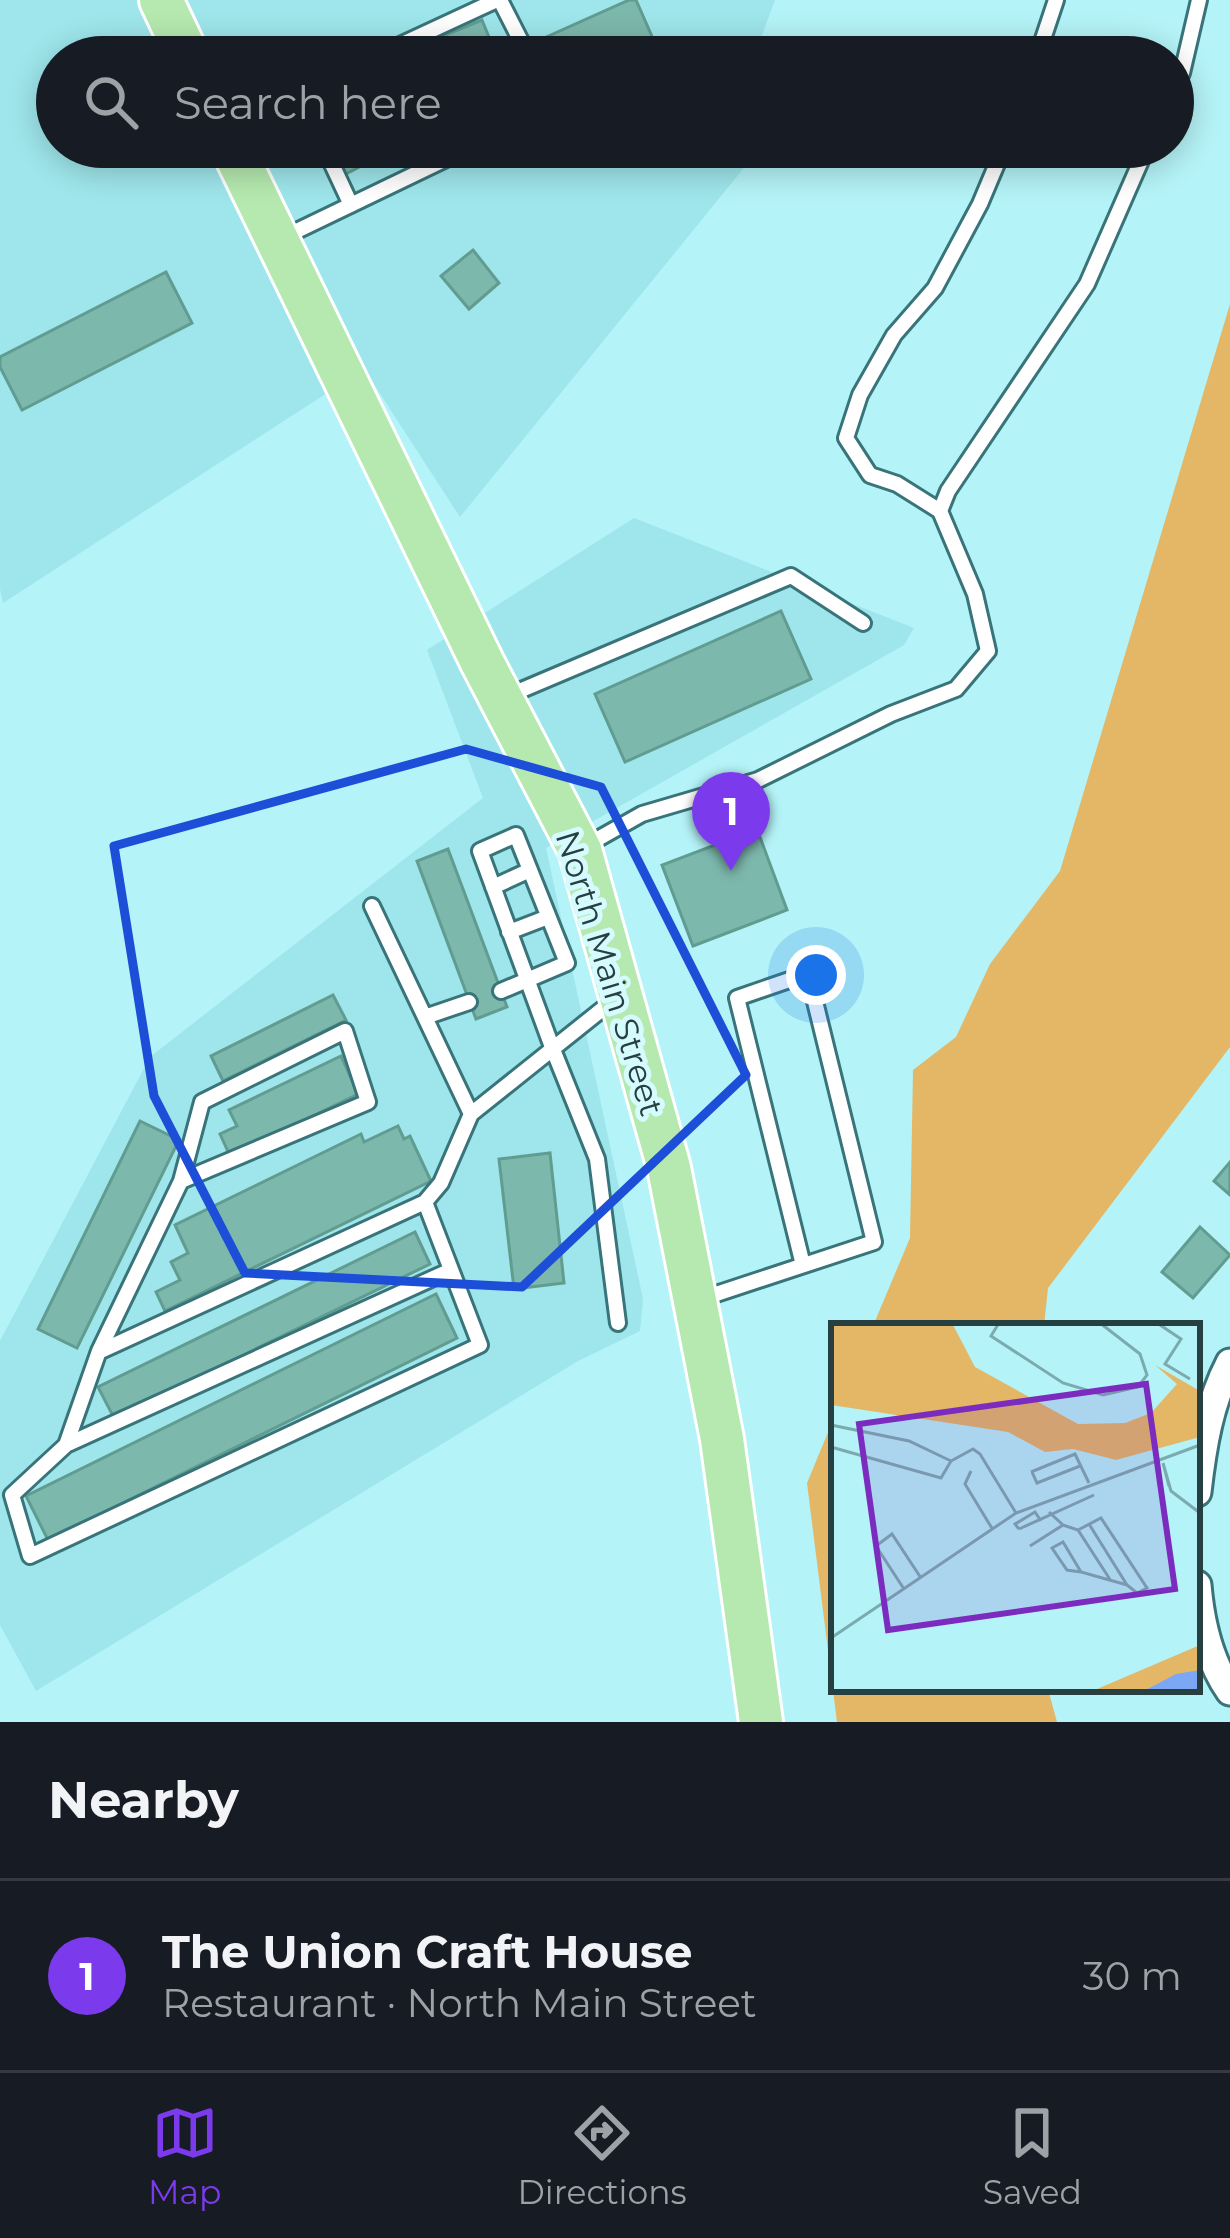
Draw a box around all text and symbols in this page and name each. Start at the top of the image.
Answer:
search box [36,36,1194,168]
icon: search [78,69,144,135]
text: Search here [174,75,442,130]
pin: 1 [692,772,770,871]
street label: North Main Street [548,826,672,1120]
your location [786,945,846,1005]
inset map [831,1323,1200,1692]
text: Nearby [48,1769,239,1831]
text: The Union Craft House [162,1924,692,1979]
text: 1 [79,1952,95,2000]
text: 30 m [1083,1952,1182,2000]
text: Restaurant · North Main Street [162,1979,757,2027]
tab: Map [148,2100,221,2212]
tab: Directions [518,2100,687,2212]
tab: Saved [983,2100,1082,2212]

